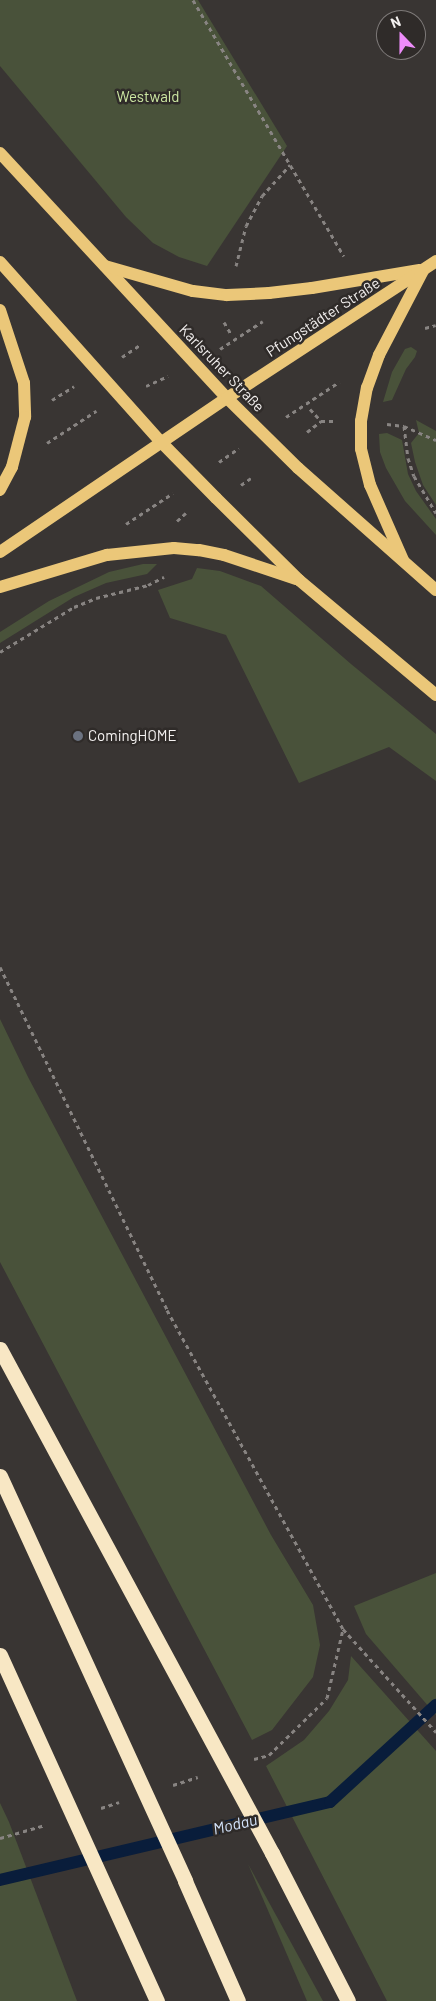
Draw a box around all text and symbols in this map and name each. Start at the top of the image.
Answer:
north arrow [376,10,426,60]
text: N [388,12,403,31]
park label: Westwald [117,88,179,106]
street label: Pfungstädter Straße [263,274,383,360]
street label: Karlsruher Straße [176,321,268,415]
place label: ComingHOME [88,727,177,745]
marker: ComingHOME [72,730,84,742]
water label: Modau [211,1810,259,1838]

